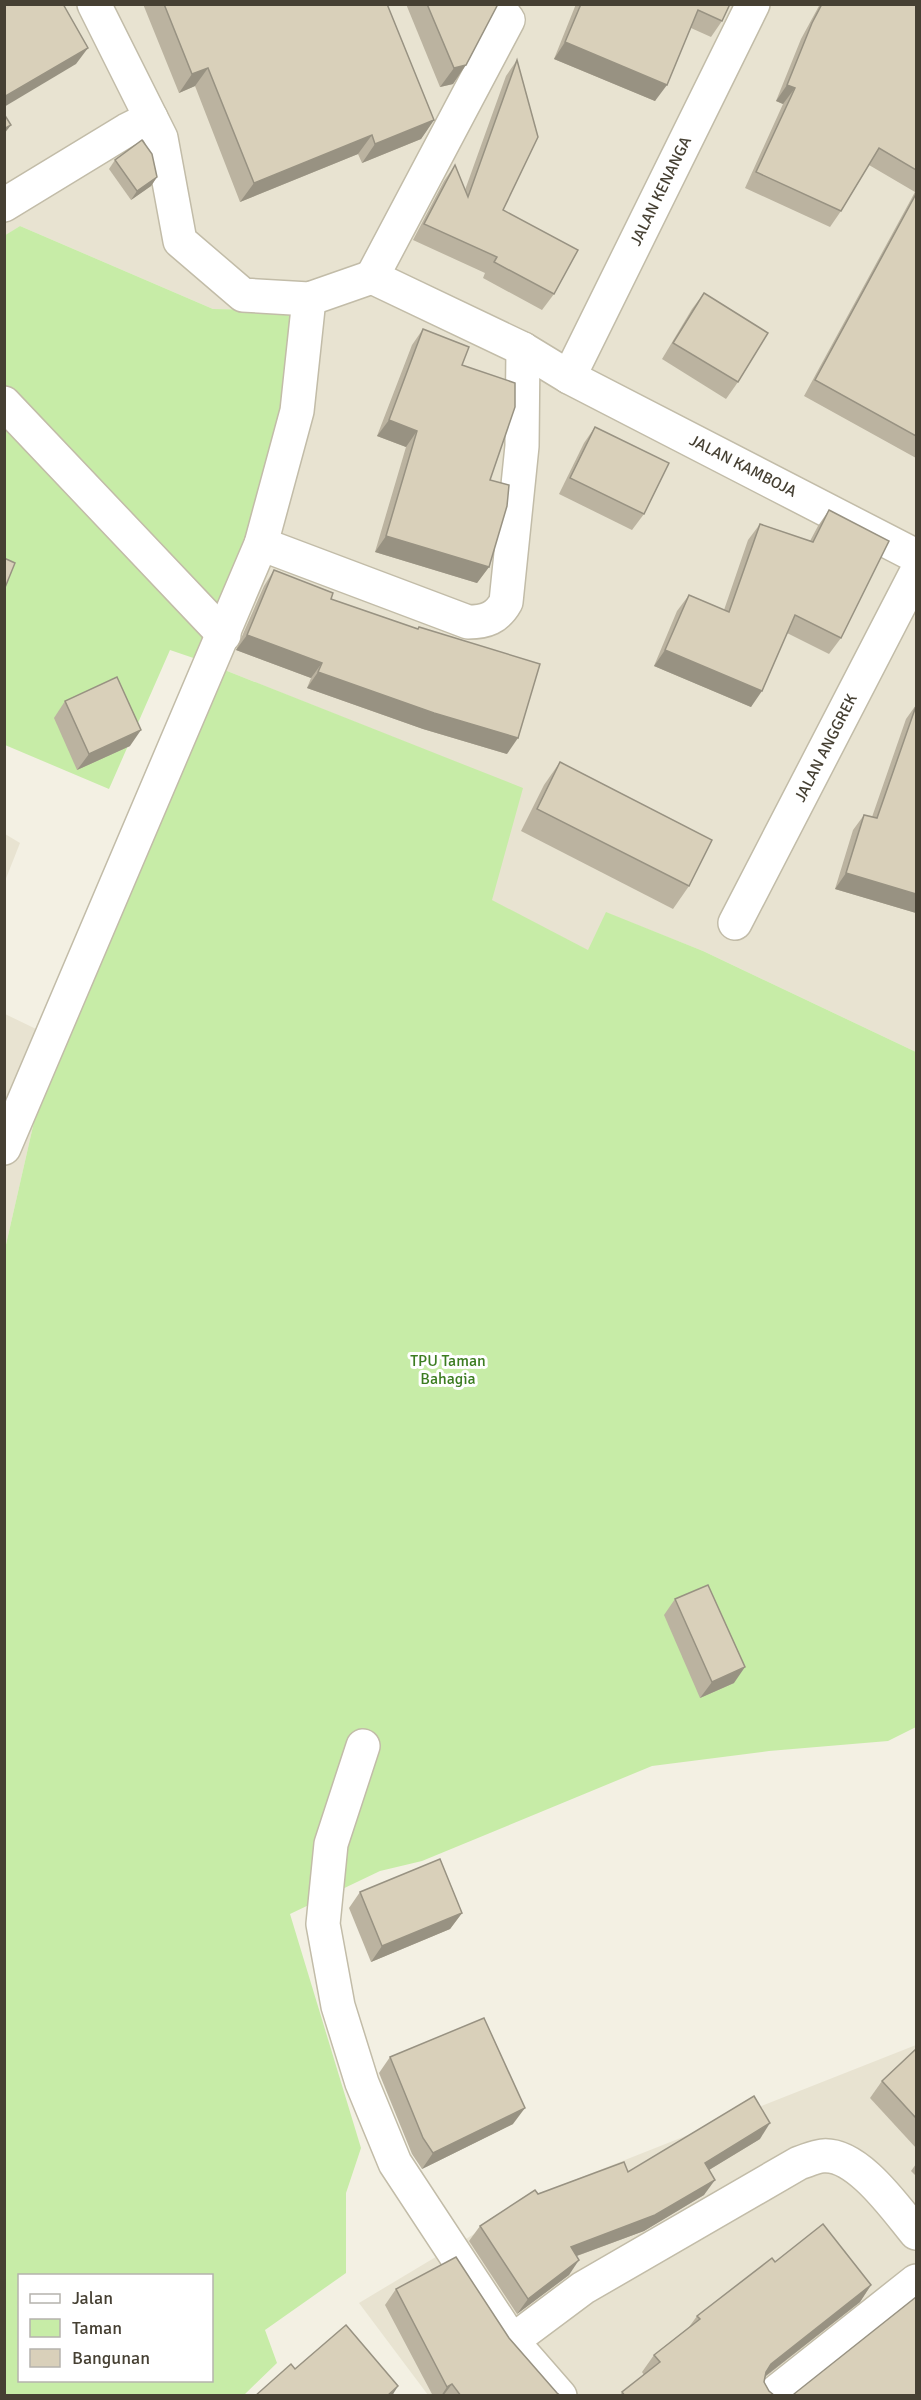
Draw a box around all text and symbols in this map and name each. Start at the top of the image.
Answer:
street label: JALAN KENANGA [626,133,696,249]
street label: JALAN KAMBOJA [686,430,800,502]
street label: JALAN ANGGREK [790,690,862,805]
park label: TPU Taman Bahagia [410,1351,486,1389]
legend [18,2274,213,2382]
text: Jalan [72,2287,113,2309]
text: Taman [72,2317,122,2339]
text: Bangunan [72,2347,150,2369]

